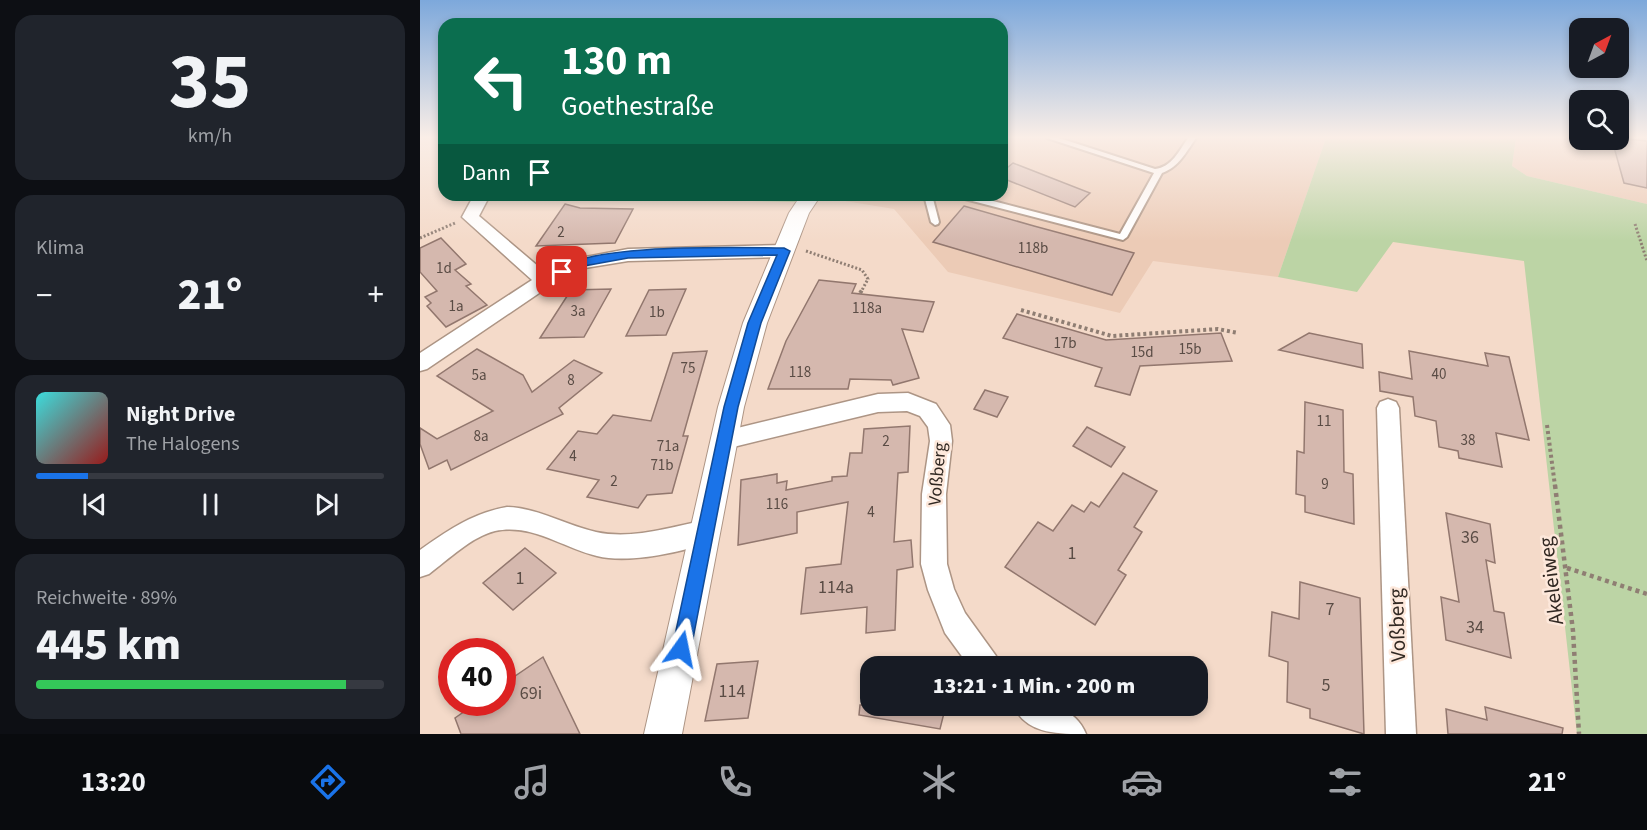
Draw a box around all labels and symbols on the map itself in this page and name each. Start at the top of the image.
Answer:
north arrow [1569,18,1629,78]
house number: 2 [557,222,565,243]
house number: 118b [1018,238,1048,259]
pin [536,246,587,297]
house number: 1d [436,258,452,279]
house number: 1a [448,296,464,317]
house number: 118a [852,298,882,319]
house number: 3a [570,301,586,322]
house number: 1b [649,302,665,323]
house number: 17b [1053,333,1077,354]
house number: 15b [1178,339,1202,360]
house number: 15d [1130,342,1154,363]
house number: 75 [681,358,695,379]
house number: 118 [789,362,811,383]
house number: 40 [1432,364,1446,385]
house number: 5a [471,365,487,386]
house number: 8 [567,370,575,391]
house number: 11 [1317,411,1331,432]
house number: 8a [473,426,489,447]
house number: 38 [1461,430,1475,451]
house number: 2 [882,431,890,452]
house number: 71a [657,436,679,457]
street label: Voßberg [922,441,953,507]
house number: 4 [569,446,577,467]
house number: 71b [650,455,674,476]
house number: 2 [610,471,618,492]
house number: 9 [1321,474,1329,495]
house number: 116 [766,494,788,515]
house number: 4 [867,502,875,523]
house number: 36 [1461,525,1479,550]
street label: Akeleiweg [1531,535,1571,627]
house number: 1 [1068,541,1076,566]
house number: 1 [516,566,524,591]
house number: 114a [818,575,854,600]
street label: Voßberg [1381,587,1413,662]
house number: 7 [1326,597,1335,622]
house number: 34 [1466,615,1484,640]
position arrow [649,617,713,681]
speed limit sign: 40 [438,638,516,716]
house number: 5 [1322,673,1331,698]
house number: 114 [719,679,745,704]
house number: 69i [520,681,542,706]

